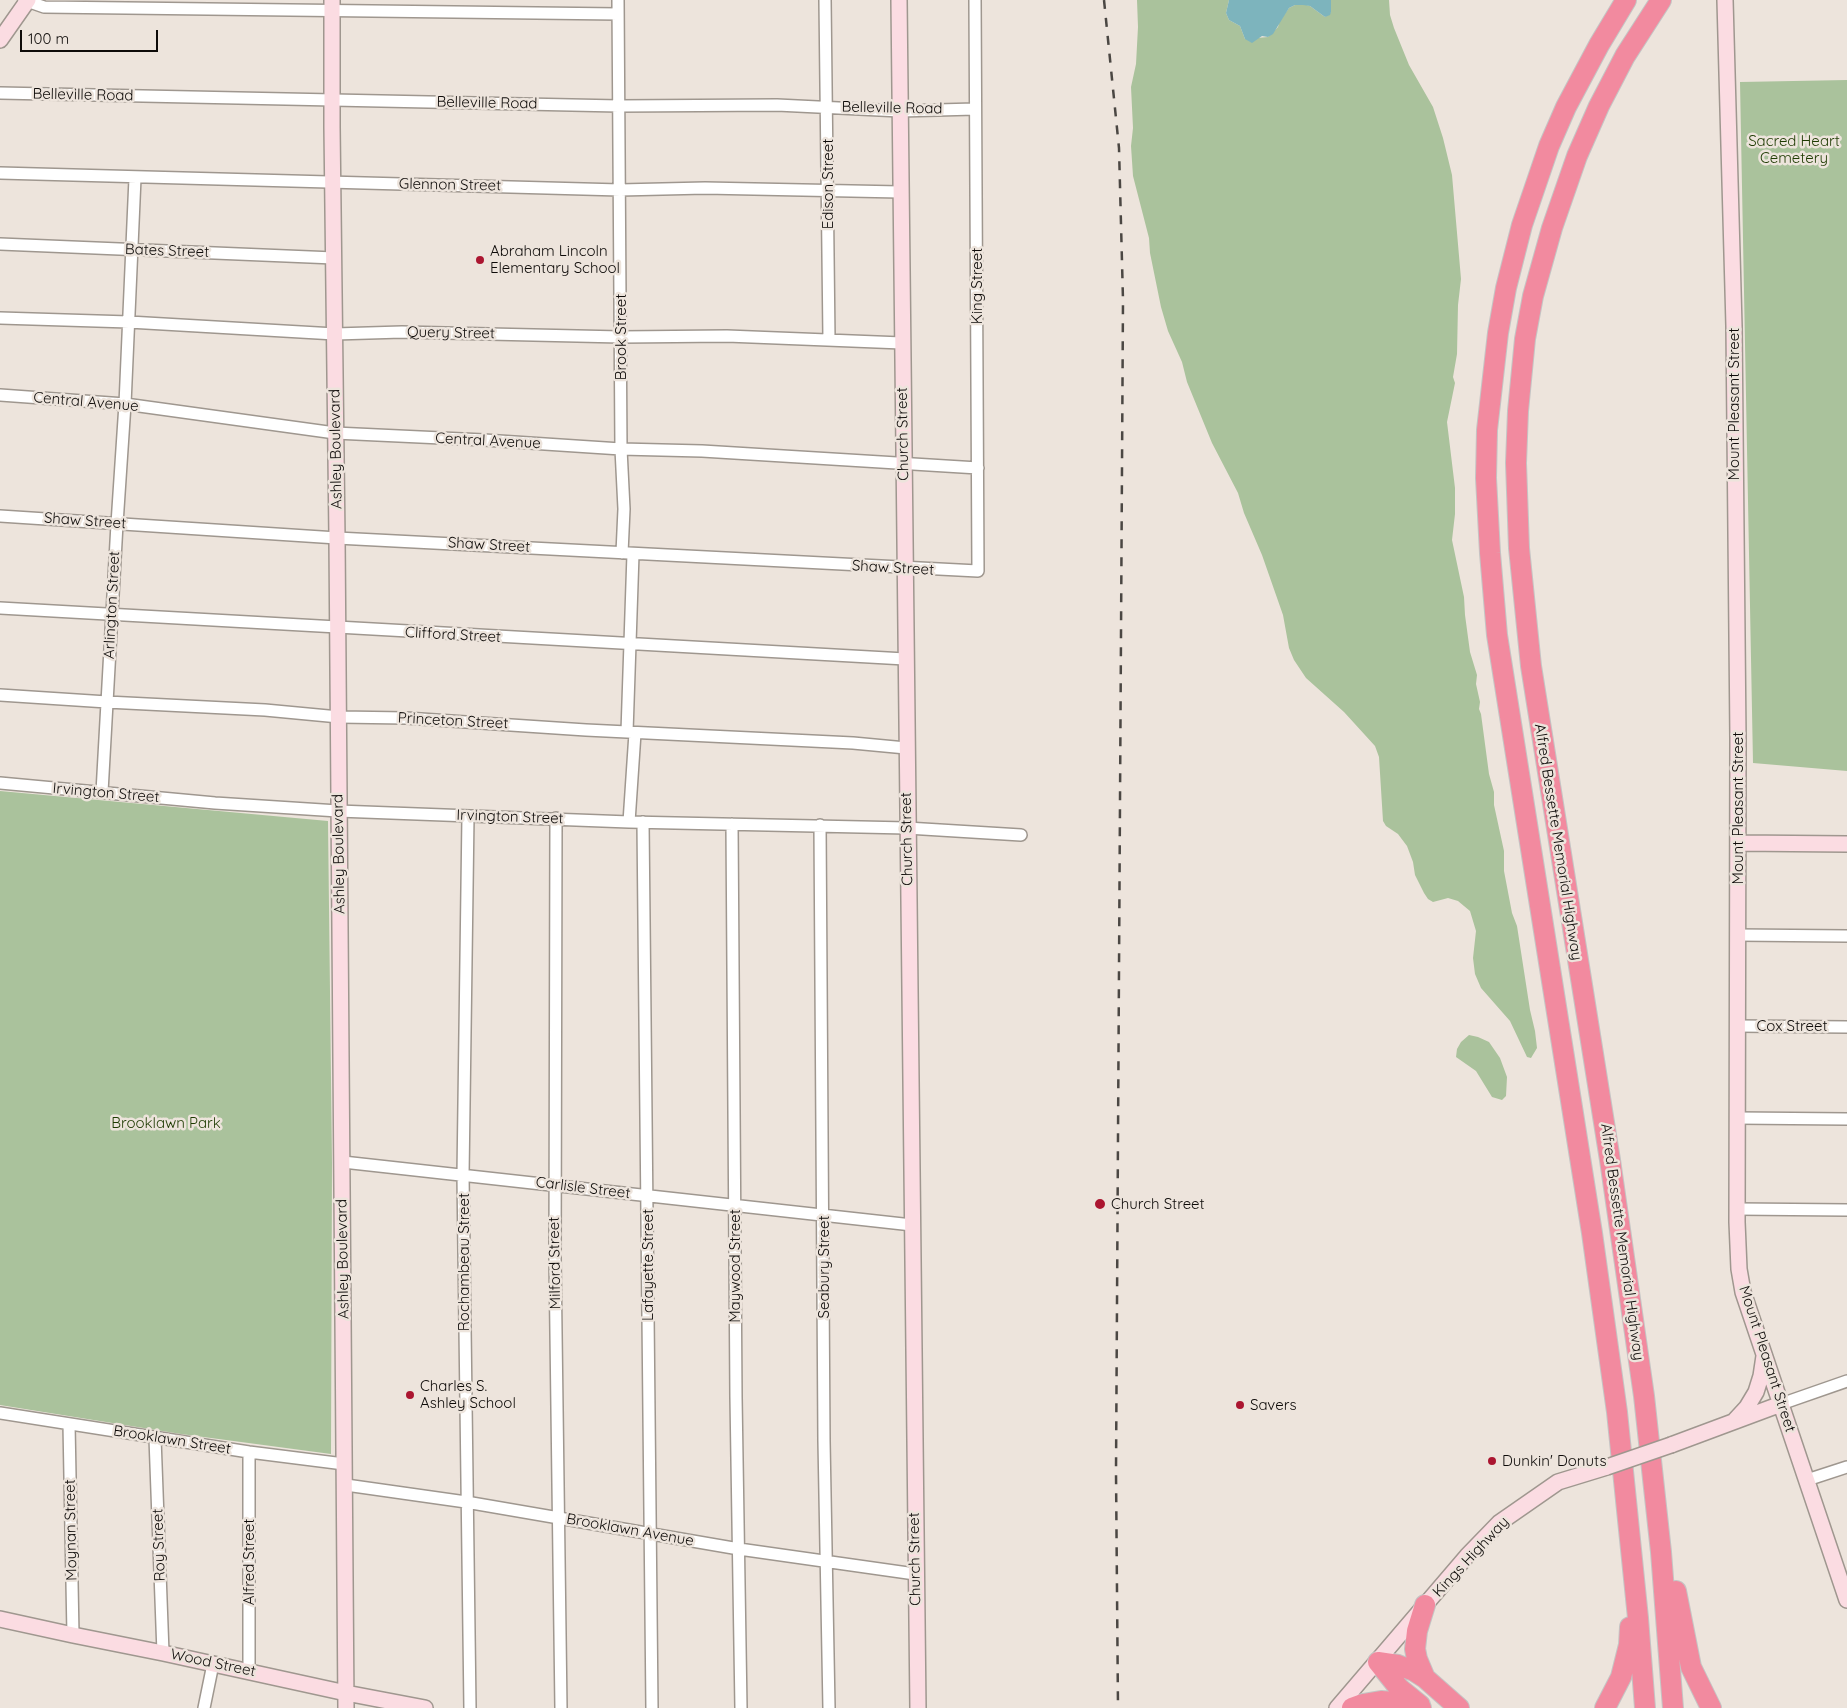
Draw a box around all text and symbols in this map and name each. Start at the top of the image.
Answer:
scale bar [22,20,160,52]
text: 100 m [28,29,69,48]
street label: Belleville Road [32,85,134,105]
street label: Belleville Road [436,93,538,113]
street label: Belleville Road [841,98,943,118]
park label: Sacred Heart Cemetery [1748,132,1840,167]
street label: Edison Street [819,139,837,229]
street label: Glennon Street [399,175,501,195]
street label: Bates Street [124,241,210,261]
place label: Abraham Lincoln Elementary School [490,242,620,277]
street label: King Street [968,248,986,324]
marker: Abraham Lincoln Elementary School [474,254,486,266]
street label: Brook Street [612,294,630,380]
street label: Query Street [407,323,495,343]
street label: Mount Pleasant Street [1725,328,1743,480]
street label: Church Street [893,387,913,481]
street label: Central Avenue [33,388,139,416]
street label: Ashley Boulevard [326,389,346,509]
street label: Central Avenue [435,429,541,453]
street label: Shaw Street [43,509,127,533]
street label: Shaw Street [447,534,531,556]
street label: Arlington Street [100,551,124,659]
street label: Shaw Street [851,557,935,579]
street label: Clifford Street [405,624,501,646]
street label: Princeton Street [397,709,509,733]
street label: Alfred Bessette Memorial Highway [1530,722,1586,962]
street label: Mount Pleasant Street [1729,732,1747,884]
street label: Irvington Street [52,779,160,807]
street label: Church Street [897,792,917,886]
street label: Ashley Boulevard [329,794,349,914]
street label: Irvington Street [456,806,564,828]
street label: Cox Street [1756,1017,1828,1035]
park label: Brooklawn Park [111,1114,221,1132]
street label: Alfred Bessette Memorial Highway [1596,1122,1648,1362]
street label: Carlisle Street [535,1173,631,1203]
street label: Rochambeau Street [455,1193,473,1331]
place label: Church Street [1111,1195,1205,1213]
marker: Church Street [1093,1197,1107,1211]
street label: Ashley Boulevard [333,1199,353,1319]
street label: Lafayette Street [639,1209,657,1321]
street label: Maywood Street [726,1209,744,1323]
street label: Seabury Street [815,1215,833,1319]
street label: Milford Street [545,1217,565,1309]
street label: Mount Pleasant Street [1735,1284,1799,1434]
place label: Charles S. Ashley School [420,1377,516,1412]
marker: Charles S. Ashley School [404,1389,416,1401]
place label: Savers [1250,1396,1296,1414]
marker: Savers [1234,1399,1246,1411]
street label: Brooklawn Street [112,1422,232,1458]
place label: Dunkin' Donuts [1502,1452,1606,1470]
marker: Dunkin' Donuts [1486,1455,1498,1467]
street label: Moynan Street [61,1479,81,1581]
street label: Roy Street [149,1508,169,1582]
street label: Brooklawn Avenue [565,1510,695,1550]
street label: Church Street [905,1512,925,1606]
street label: Kings Highway [1429,1513,1513,1601]
street label: Alfred Street [240,1519,258,1605]
street label: Wood Street [169,1645,257,1681]

